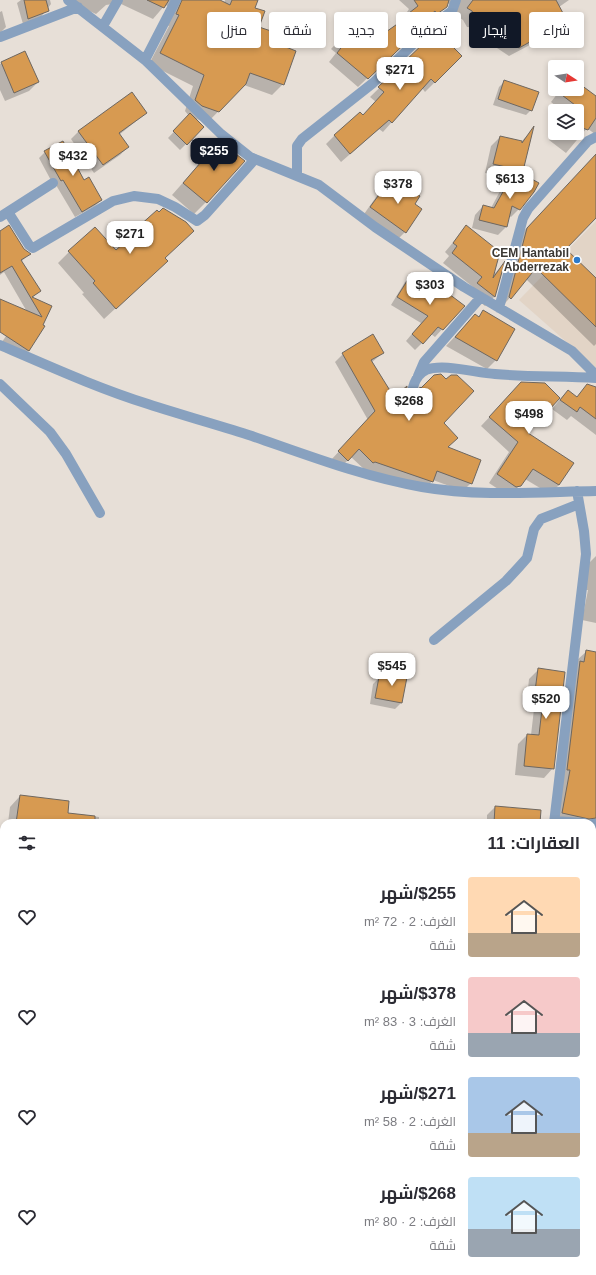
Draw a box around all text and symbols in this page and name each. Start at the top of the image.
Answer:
chip: منزل [207,12,261,48]
chip: شقة [269,12,326,48]
chip: جديد [334,12,388,48]
chip: تصفية [396,12,461,48]
chip: إيجار [469,12,521,48]
chip: شراء [529,12,584,48]
pin: $271 [376,57,424,91]
north arrow [548,60,584,96]
map controls [548,60,584,140]
text: $271 [386,62,414,77]
button: layers [548,104,584,140]
pin: $255 [190,138,238,172]
pin: $432 [49,143,97,177]
text: $255 [200,143,228,158]
text: $432 [59,148,87,163]
pin: $613 [486,166,534,200]
pin: $378 [374,171,422,205]
text: $613 [496,171,524,186]
text: $378 [384,176,412,191]
pin: $271 [106,221,154,255]
text: $271 [116,226,144,241]
place label: CEM Hantabil Abderrezak [492,246,569,274]
marker: CEM Hantabil Abderrezak [572,255,582,265]
pin: $303 [406,272,454,306]
text: $303 [416,277,444,292]
pin: $268 [385,388,433,422]
text: $268 [395,393,423,408]
pin: $498 [505,401,553,435]
text: $498 [515,406,543,421]
pin: $545 [368,653,416,687]
text: $545 [378,658,406,673]
pin: $520 [522,686,570,720]
text: $520 [532,691,560,706]
icon: filters [16,832,38,854]
text: العقارات: 11 [487,834,580,853]
text: $255/شهر [380,884,456,903]
icon: home [500,893,548,941]
icon: heart [16,906,38,928]
text: الغرف: 2 · 72 m² [364,914,456,929]
text: شقة [429,938,456,953]
text: $378/شهر [380,984,456,1003]
icon: home [500,993,548,1041]
icon: heart [16,1006,38,1028]
text: الغرف: 3 · 83 m² [364,1014,456,1029]
text: شقة [429,1038,456,1053]
text: $271/شهر [380,1084,456,1103]
icon: home [500,1093,548,1141]
icon: heart [16,1106,38,1128]
text: الغرف: 2 · 58 m² [364,1114,456,1129]
text: شقة [429,1138,456,1153]
text: $268/شهر [380,1184,456,1203]
icon: home [500,1193,548,1241]
icon: heart [16,1206,38,1228]
text: الغرف: 2 · 80 m² [364,1214,456,1229]
text: شقة [429,1238,456,1253]

